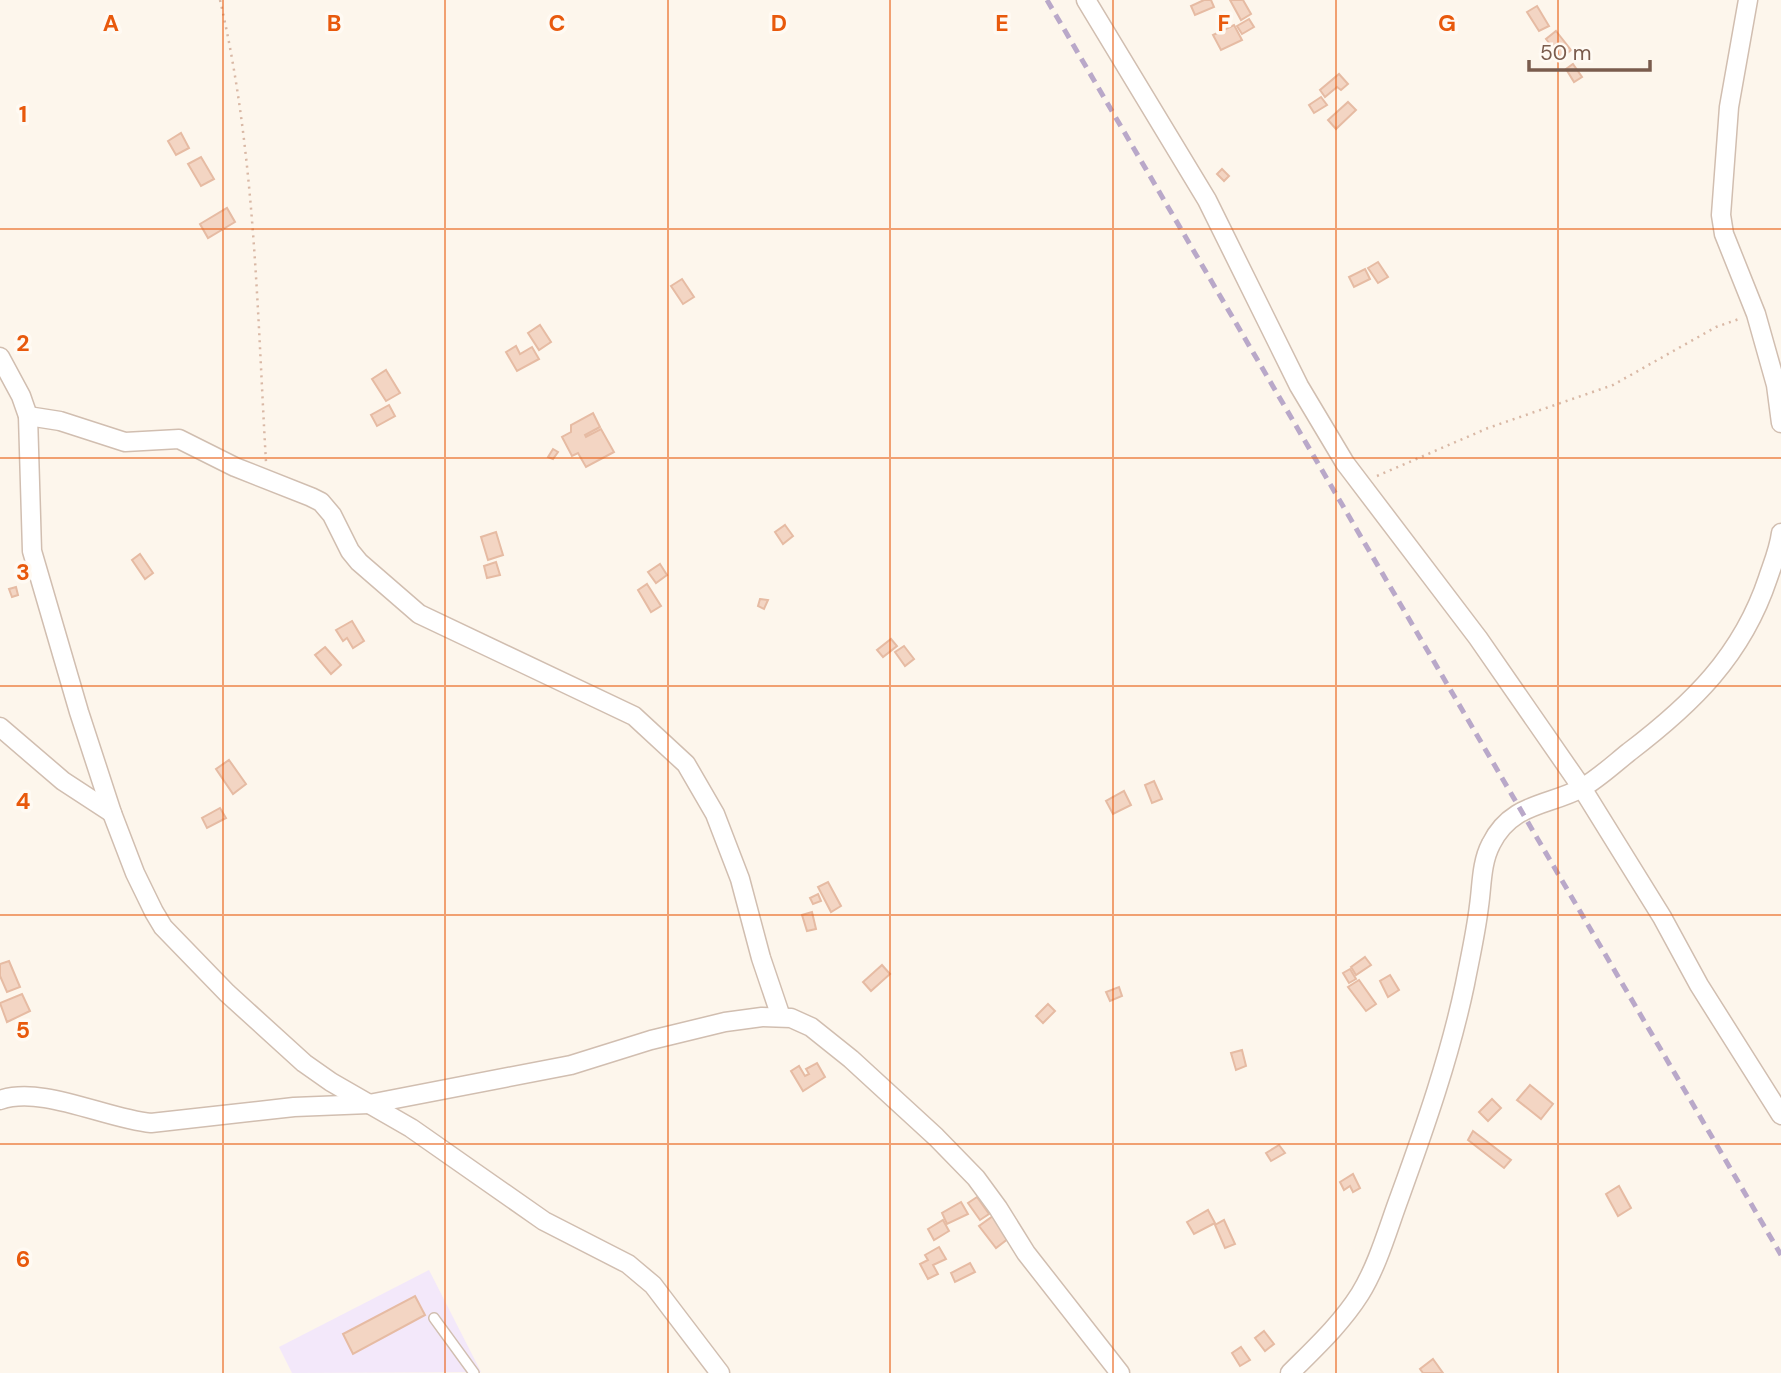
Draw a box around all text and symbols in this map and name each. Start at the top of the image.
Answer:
text: A [103,8,119,38]
text: B [327,8,341,38]
text: C [549,8,565,38]
text: D [771,8,787,38]
text: E [995,8,1009,38]
text: F [1218,8,1231,38]
text: G [1438,8,1456,38]
scale bar [1529,28,1650,72]
text: 50 m [1540,39,1591,67]
text: 1 [19,99,27,129]
text: 2 [16,328,30,358]
text: 3 [16,557,30,587]
text: 4 [16,786,31,816]
text: 5 [16,1015,30,1045]
text: 6 [16,1244,30,1274]

